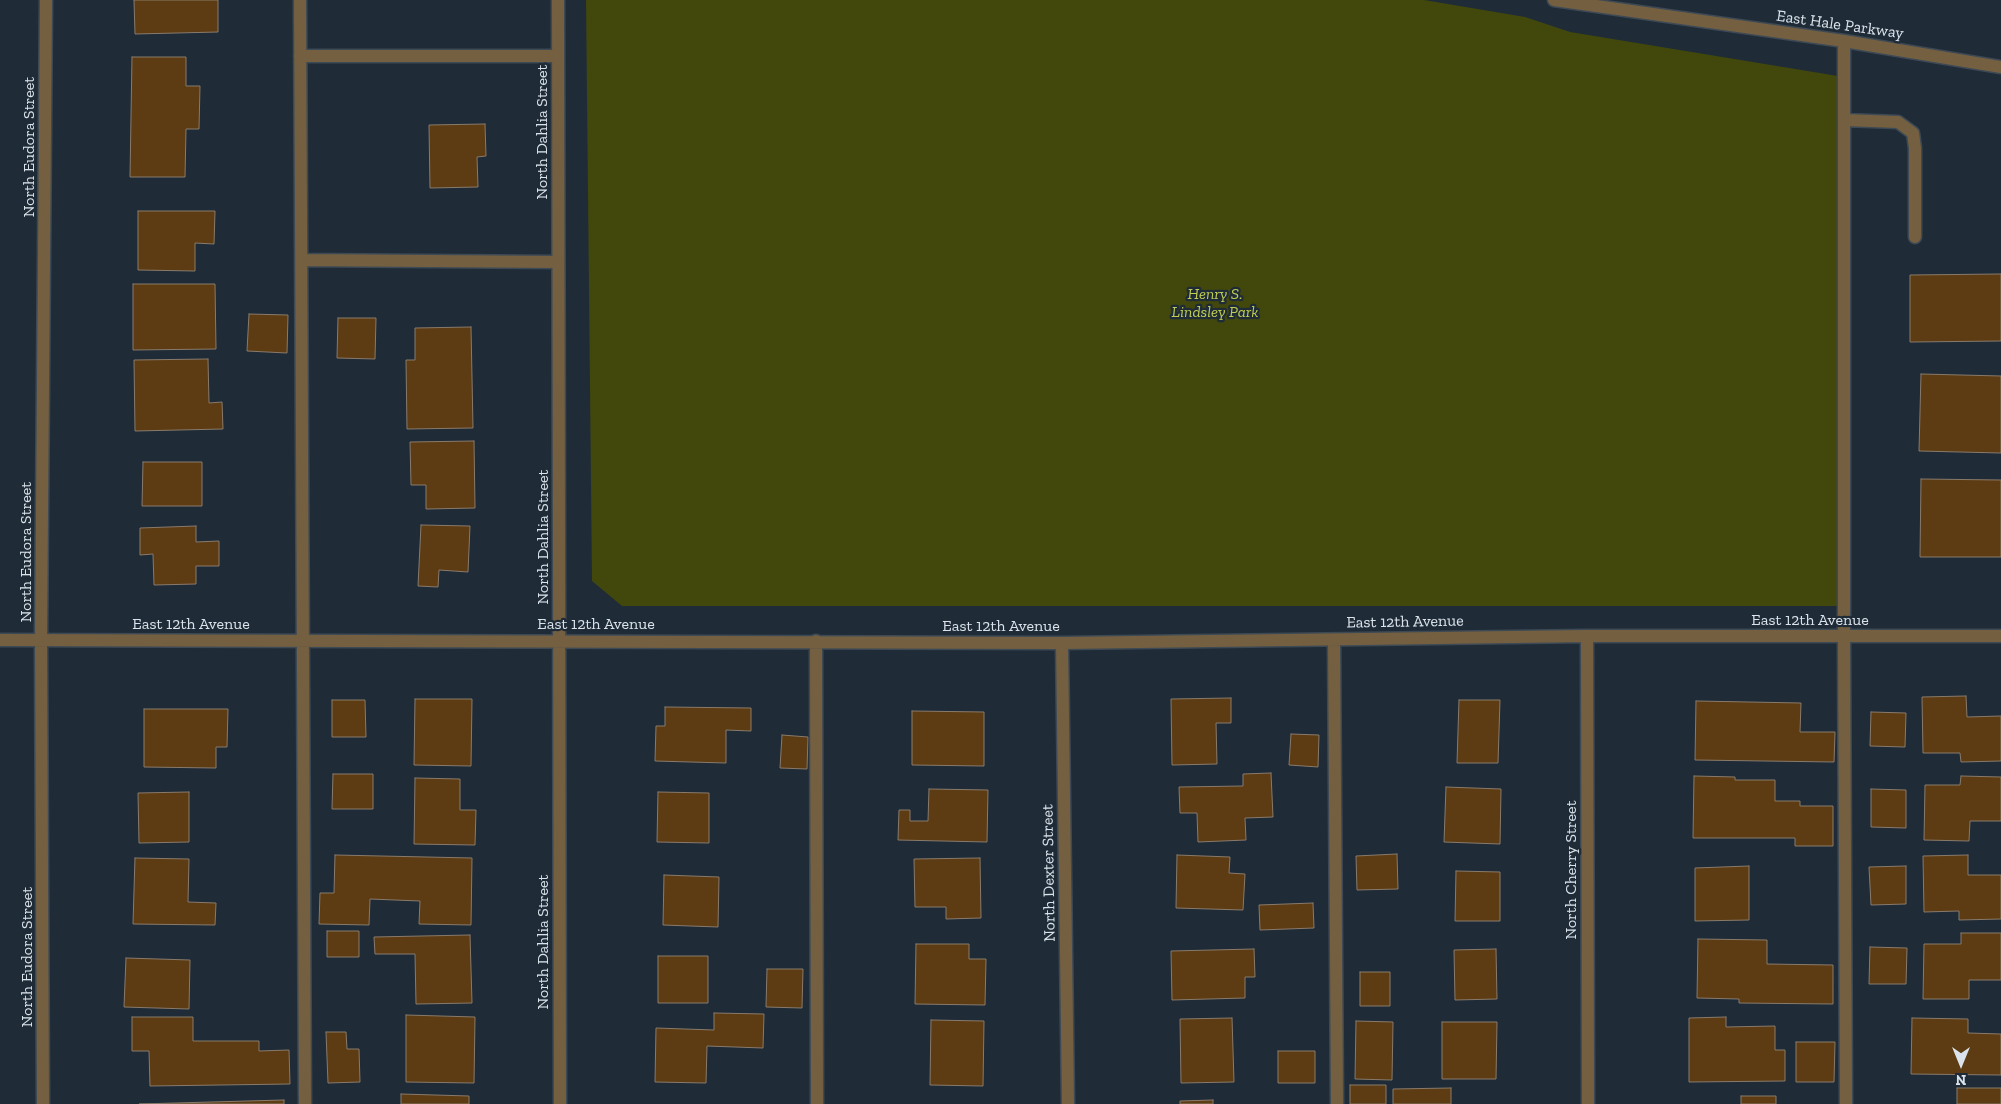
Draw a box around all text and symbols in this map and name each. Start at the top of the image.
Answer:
street label: East Hale Parkway [1775,7,1905,43]
street label: North Dahlia Street [532,64,552,200]
street label: North Eudora Street [19,77,39,217]
park label: Henry S. Lindsley Park [1172,284,1258,322]
street label: North Dahlia Street [533,469,553,605]
street label: North Eudora Street [16,482,36,622]
street label: East 12th Avenue [1751,610,1869,630]
street label: East 12th Avenue [1346,611,1464,633]
street label: East 12th Avenue [132,614,250,634]
street label: East 12th Avenue [537,614,655,634]
street label: East 12th Avenue [942,616,1060,636]
street label: North Cherry Street [1561,800,1581,940]
street label: North Dexter Street [1038,804,1060,942]
street label: North Dahlia Street [533,874,553,1010]
street label: North Eudora Street [17,887,37,1027]
north arrow [1936,1039,1986,1089]
text: N [1956,1071,1966,1088]

